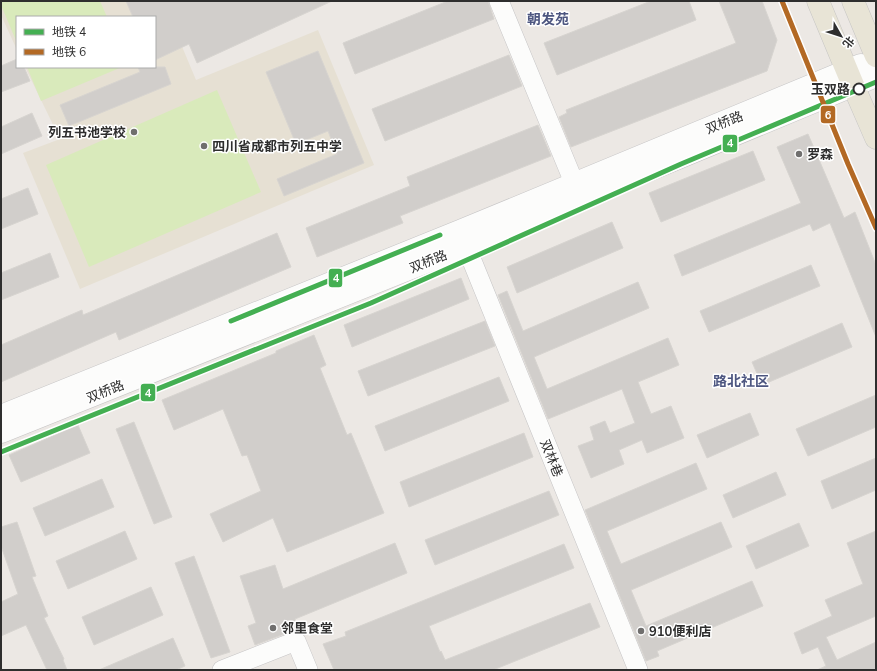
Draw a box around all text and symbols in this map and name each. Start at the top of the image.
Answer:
district label: 朝发苑 [527,10,569,29]
legend [16,16,156,68]
north arrow [821,16,861,56]
text: 地铁 4 [52,24,86,40]
text: 北 [839,33,858,51]
text: 地铁 6 [52,44,86,60]
place label: 玉双路 [811,81,850,99]
marker: 玉双路 [852,82,866,96]
line badge: 6 [820,105,836,124]
street label: 双桥路 [703,107,746,139]
text: 6 [825,108,832,123]
place label: 列五书池学校 [48,124,126,142]
marker: 列五书池学校 [129,127,139,137]
line badge: 4 [722,134,738,153]
text: 4 [727,136,734,151]
place label: 四川省成都市列五中学 [212,138,342,156]
marker: 四川省成都市列五中学 [199,141,209,151]
place label: 罗森 [807,146,833,164]
marker: 罗森 [794,149,804,159]
street label: 双桥路 [407,246,450,278]
line badge: 4 [328,268,343,288]
text: 4 [333,271,340,286]
district label: 路北社区 [713,372,769,391]
street label: 双桥路 [84,376,127,408]
line badge: 4 [140,383,156,402]
text: 4 [145,386,152,401]
street label: 双林巷 [535,437,567,480]
place label: 邻里食堂 [281,620,333,638]
marker: 邻里食堂 [268,623,278,633]
place label: 910便利店 [649,623,711,641]
marker: 910便利店 [636,626,646,636]

